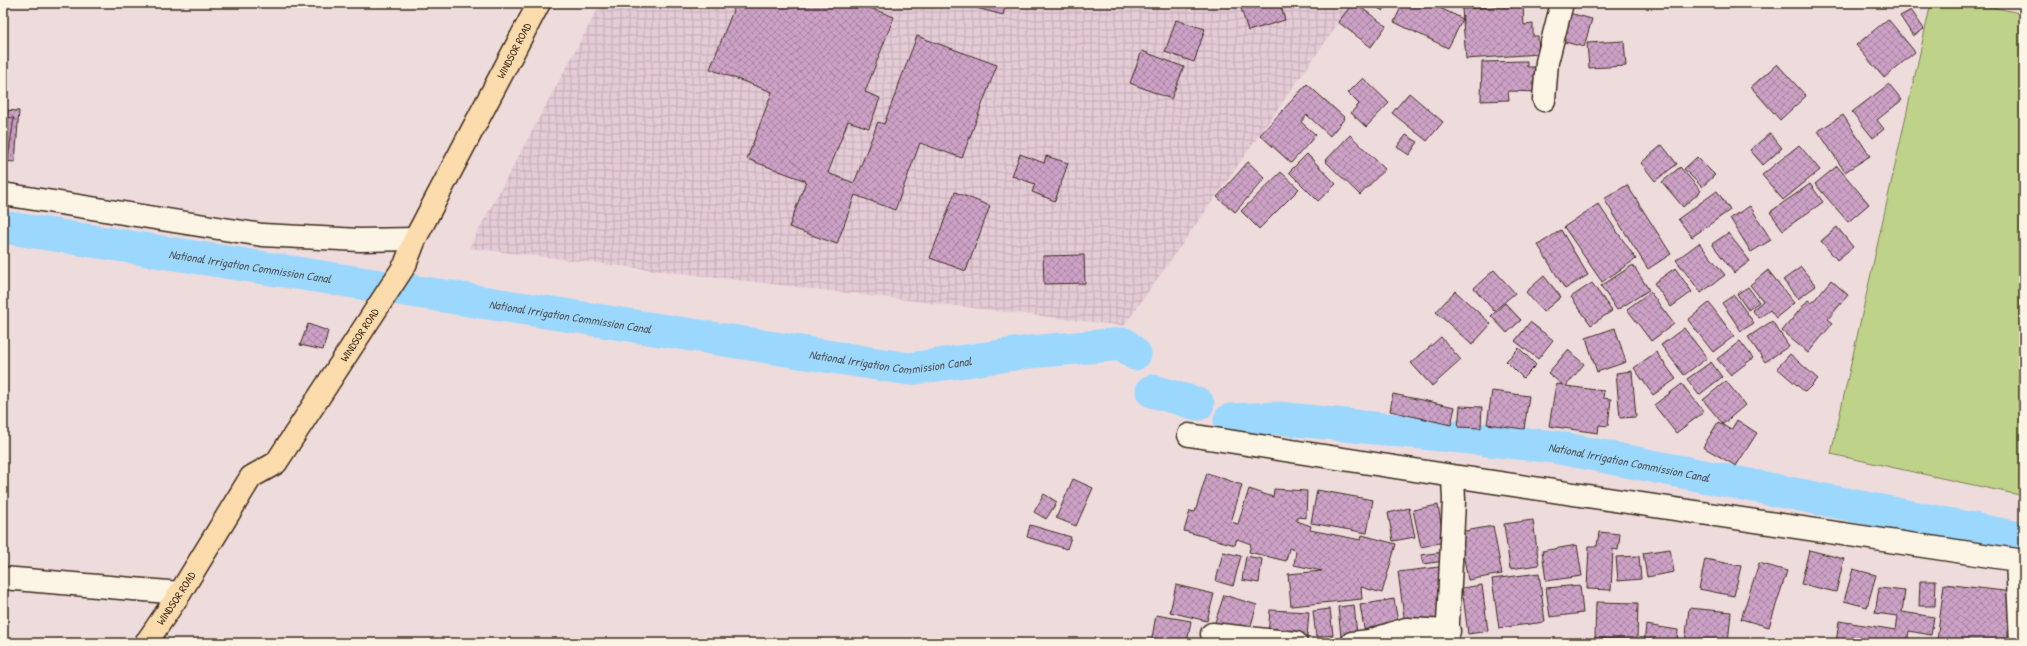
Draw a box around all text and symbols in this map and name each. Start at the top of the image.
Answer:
street label: WINDSOR ROAD [494,20,535,81]
water label: National Irrigation Commission Canal [168,245,333,287]
water label: National Irrigation Commission Canal [488,295,653,337]
street label: WINDSOR ROAD [337,305,382,364]
water label: National Irrigation Commission Canal [808,345,973,378]
water label: National Irrigation Commission Canal [1548,438,1712,486]
street label: WINDSOR ROAD [153,568,199,627]

